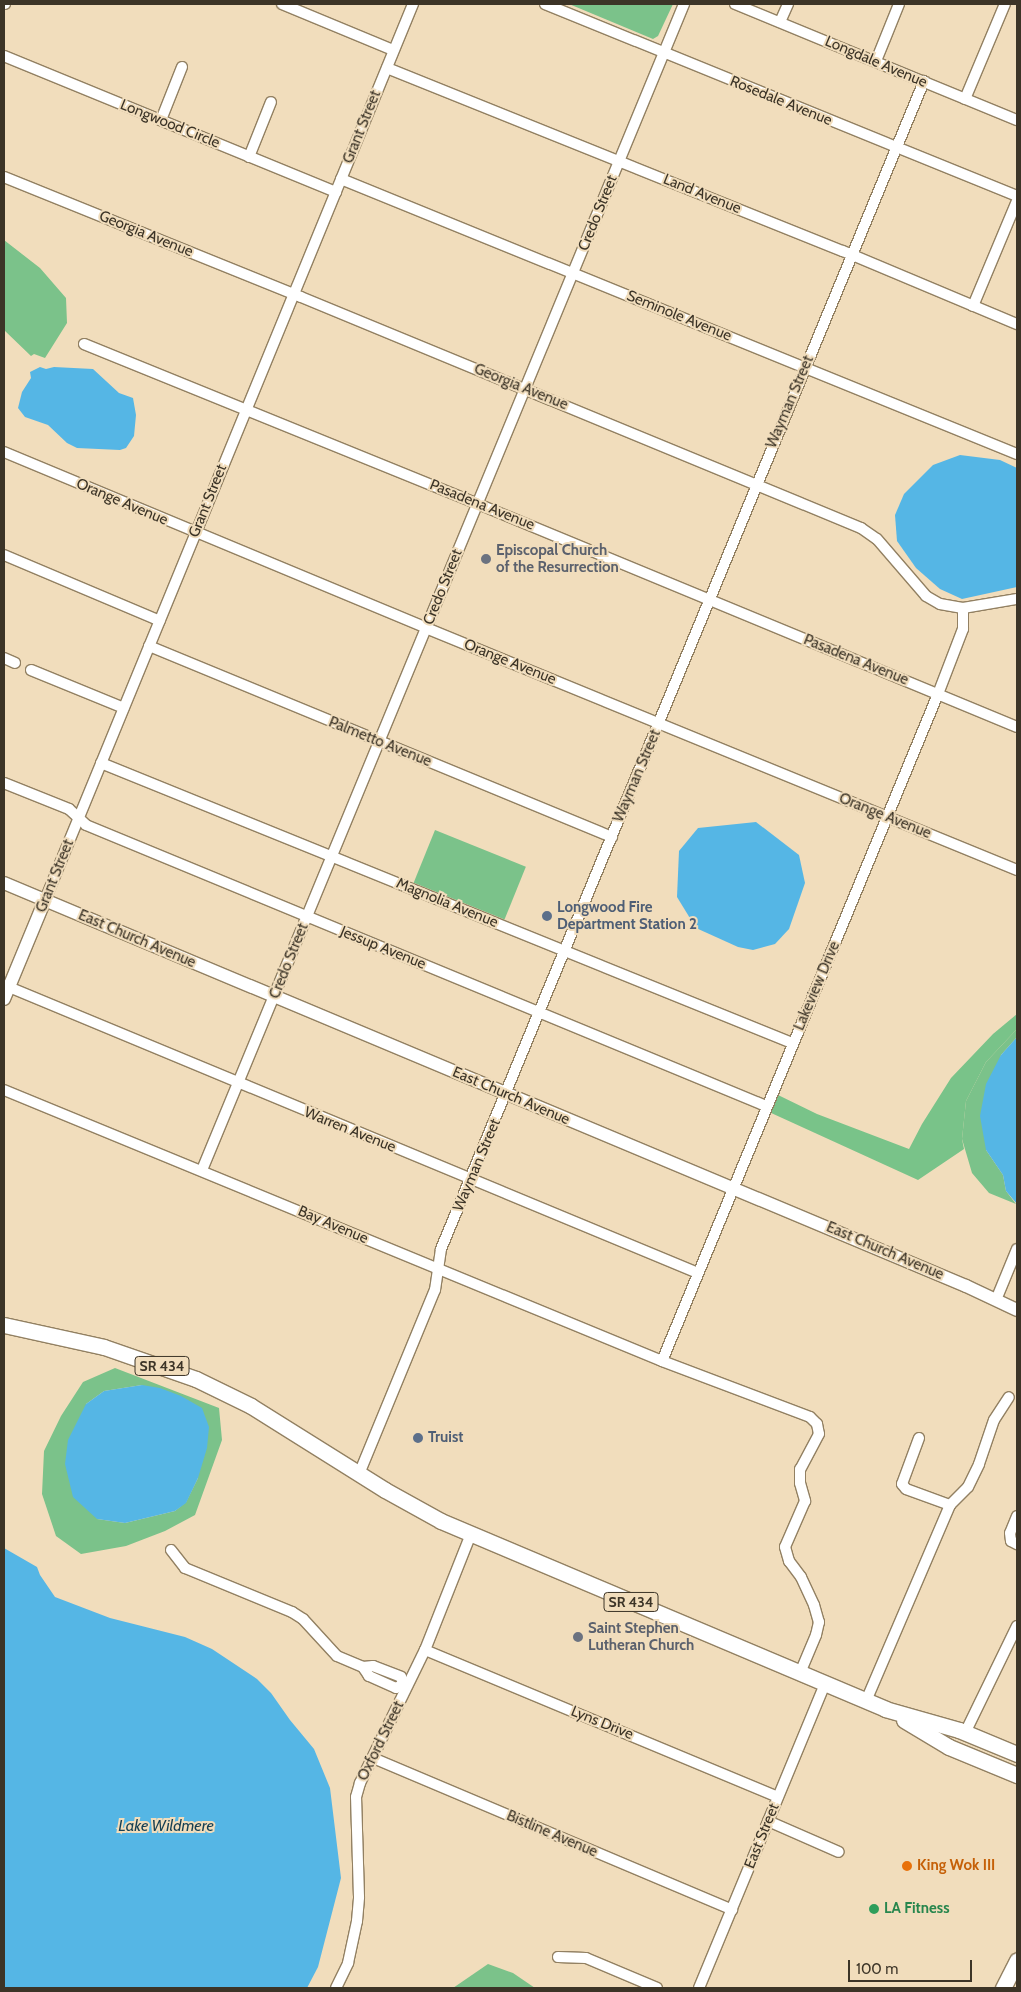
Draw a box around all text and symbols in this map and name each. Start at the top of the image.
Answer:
street label: Longdale Avenue [822,32,930,92]
street label: Rosedale Avenue [727,72,835,130]
street label: Grant Street [339,88,385,166]
street label: Longwood Circle [118,96,222,152]
street label: Land Avenue [660,170,744,218]
street label: Credo Street [575,173,621,253]
street label: Georgia Avenue [96,207,196,261]
street label: Seminole Avenue [624,287,734,345]
street label: Wayman Street [762,353,818,451]
street label: Georgia Avenue [471,360,571,414]
street label: Grant Street [185,462,231,540]
street label: Orange Avenue [73,475,171,529]
street label: Pasadena Avenue [427,476,537,534]
place label: Episcopal Church of the Resurrection [496,541,619,576]
street label: Credo Street [420,547,466,627]
marker: Episcopal Church of the Resurrection [480,553,492,565]
street label: Pasadena Avenue [801,631,911,689]
street label: Orange Avenue [461,635,559,689]
street label: Palmetto Avenue [326,713,434,771]
street label: Wayman Street [609,727,665,825]
street label: Orange Avenue [836,789,934,843]
street label: Grant Street [32,837,78,915]
street label: Magnolia Avenue [393,874,501,932]
place label: Longwood Fire Department Station 2 [557,898,697,933]
street label: East Church Avenue [76,906,198,972]
marker: Longwood Fire Department Station 2 [541,910,553,922]
street label: Credo Street [266,921,312,1001]
street label: Jessup Avenue [338,923,428,973]
street label: Lakeview Drive [790,939,844,1033]
street label: East Church Avenue [450,1063,572,1129]
street label: Warren Avenue [302,1103,398,1157]
street label: Wayman Street [449,1116,505,1214]
street label: Bay Avenue [295,1202,371,1248]
street label: East Church Avenue [824,1218,946,1284]
road number: SR 434 [134,1354,190,1378]
place label: Truist [428,1429,463,1447]
marker: Truist [412,1432,424,1444]
road number: SR 434 [604,1590,658,1614]
place label: Saint Stephen Lutheran Church [588,1619,694,1654]
marker: Saint Stephen Lutheran Church [572,1631,584,1643]
street label: Oxford Street [354,1698,408,1784]
street label: Lyns Drive [568,1702,636,1744]
street label: East Street [741,1801,783,1871]
street label: Bistline Avenue [504,1807,600,1861]
water label: Lake Wildmere [118,1816,214,1836]
place label: King Wok III [917,1857,995,1875]
marker: King Wok III [901,1860,913,1872]
place label: LA Fitness [884,1900,949,1918]
marker: LA Fitness [868,1903,880,1915]
scale bar [851,1950,975,1982]
text: 100 m [856,1960,898,1978]

